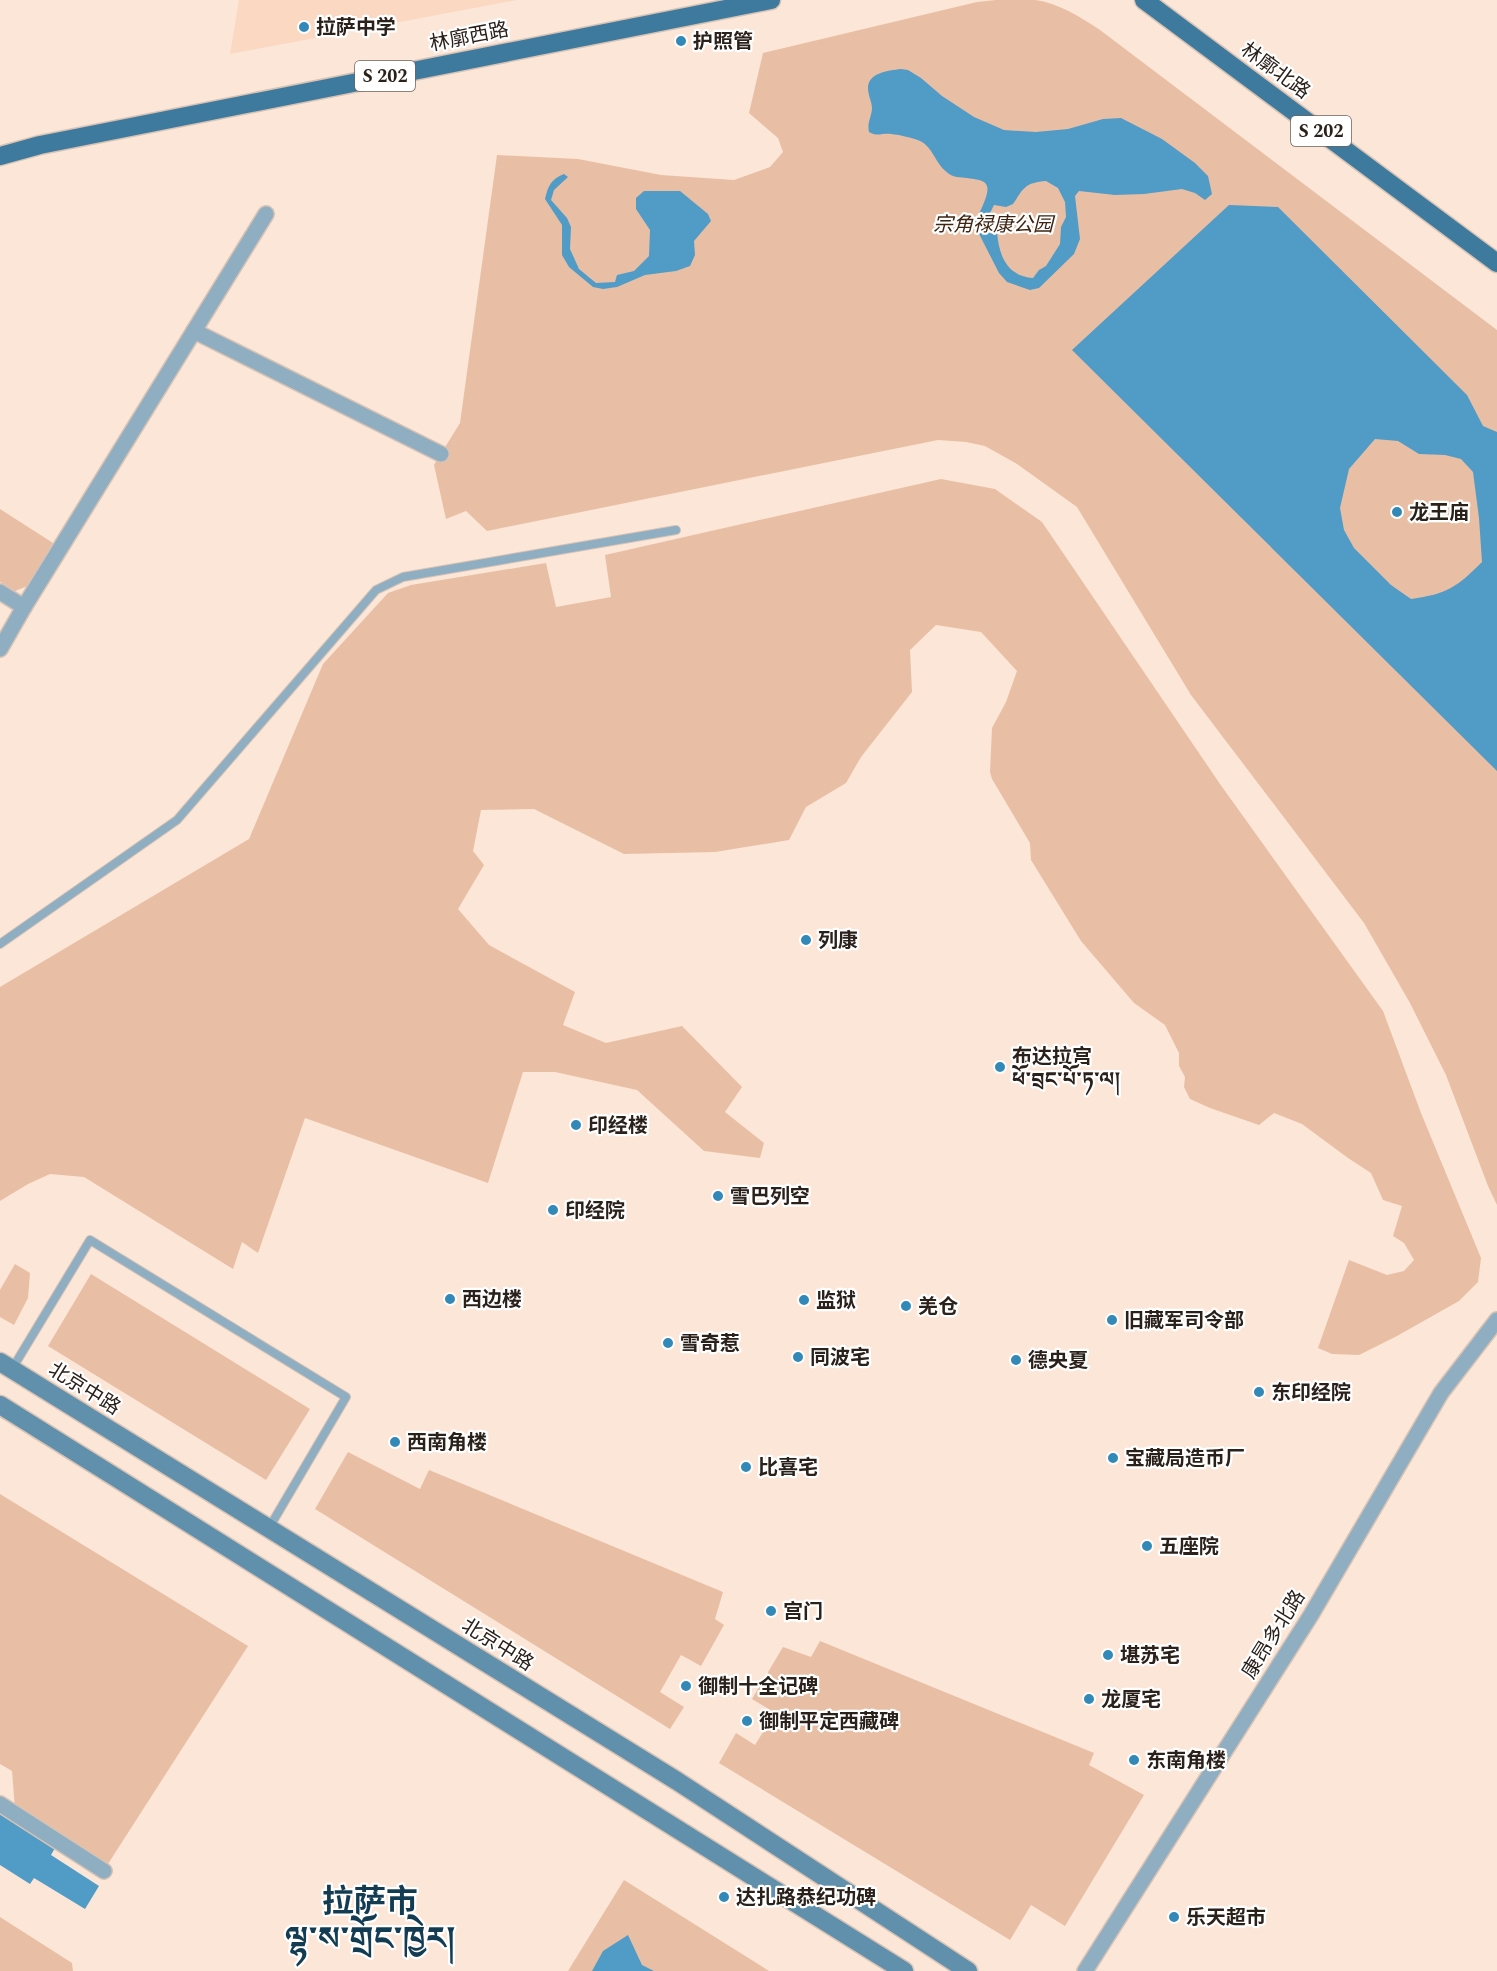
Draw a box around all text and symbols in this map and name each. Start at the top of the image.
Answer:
place label: 拉萨中学 [316,13,396,43]
street label: 林廓西路 [427,15,511,59]
marker: 拉萨中学 [297,20,311,34]
place label: 护照管 [693,27,753,57]
marker: 护照管 [674,34,688,48]
street label: 林廓北路 [1234,35,1317,106]
road number: S 202 [355,61,415,91]
road number: S 202 [1291,116,1351,146]
park label: 宗角禄康公园 [933,210,1056,240]
place label: 龙王庙 [1409,498,1469,528]
marker: 龙王庙 [1390,505,1404,519]
place label: 列康 [818,926,858,956]
marker: 列康 [799,933,813,947]
place label: 布达拉宫 ཕོ་བྲང་པོ་ཏ་ལ། [1012,1042,1120,1096]
marker: 布达拉宫 ཕོ་བྲང་པོ་ཏ་ལ། [993,1060,1007,1074]
place label: 印经楼 [588,1111,648,1141]
marker: 印经楼 [569,1118,583,1132]
place label: 雪巴列空 [730,1182,810,1212]
marker: 雪巴列空 [711,1189,725,1203]
place label: 印经院 [565,1196,625,1226]
marker: 印经院 [546,1203,560,1217]
place label: 西边楼 [462,1285,522,1315]
place label: 监狱 [816,1286,856,1316]
marker: 西边楼 [443,1292,457,1306]
place label: 羌仓 [918,1292,958,1322]
marker: 监狱 [797,1293,811,1307]
marker: 羌仓 [899,1299,913,1313]
place label: 旧藏军司令部 [1124,1306,1244,1336]
marker: 旧藏军司令部 [1105,1313,1119,1327]
place label: 雪奇惹 [680,1329,740,1359]
marker: 雪奇惹 [661,1336,675,1350]
place label: 同波宅 [810,1343,870,1373]
place label: 德央夏 [1028,1346,1088,1376]
marker: 同波宅 [791,1350,805,1364]
marker: 德央夏 [1009,1353,1023,1367]
street label: 北京中路 [43,1355,126,1423]
place label: 东印经院 [1271,1378,1351,1408]
marker: 东印经院 [1252,1385,1266,1399]
place label: 西南角楼 [407,1428,487,1458]
marker: 西南角楼 [388,1435,402,1449]
place label: 宝藏局造币厂 [1125,1444,1245,1474]
marker: 宝藏局造币厂 [1106,1451,1120,1465]
place label: 比喜宅 [758,1453,818,1483]
marker: 比喜宅 [739,1460,753,1474]
place label: 五座院 [1159,1532,1219,1562]
marker: 五座院 [1140,1539,1154,1553]
street label: 康昂多北路 [1235,1584,1313,1685]
place label: 宫门 [783,1597,823,1627]
marker: 宫门 [764,1604,778,1618]
street label: 北京中路 [456,1611,539,1679]
place label: 堪苏宅 [1120,1641,1180,1671]
marker: 堪苏宅 [1101,1648,1115,1662]
place label: 御制十全记碑 [698,1672,818,1702]
marker: 御制十全记碑 [679,1679,693,1693]
place label: 龙厦宅 [1101,1685,1161,1715]
marker: 龙厦宅 [1082,1692,1096,1706]
place label: 御制平定西藏碑 [759,1707,899,1737]
marker: 御制平定西藏碑 [740,1714,754,1728]
place label: 东南角楼 [1146,1746,1226,1776]
marker: 东南角楼 [1127,1753,1141,1767]
district label: 拉萨市 ལྷ་ས་གྲོང་ཁྱེར། [285,1878,455,1967]
place label: 达扎路恭纪功碑 [736,1883,876,1913]
marker: 达扎路恭纪功碑 [717,1890,731,1904]
place label: 乐天超市 [1186,1903,1266,1933]
marker: 乐天超市 [1167,1910,1181,1924]

